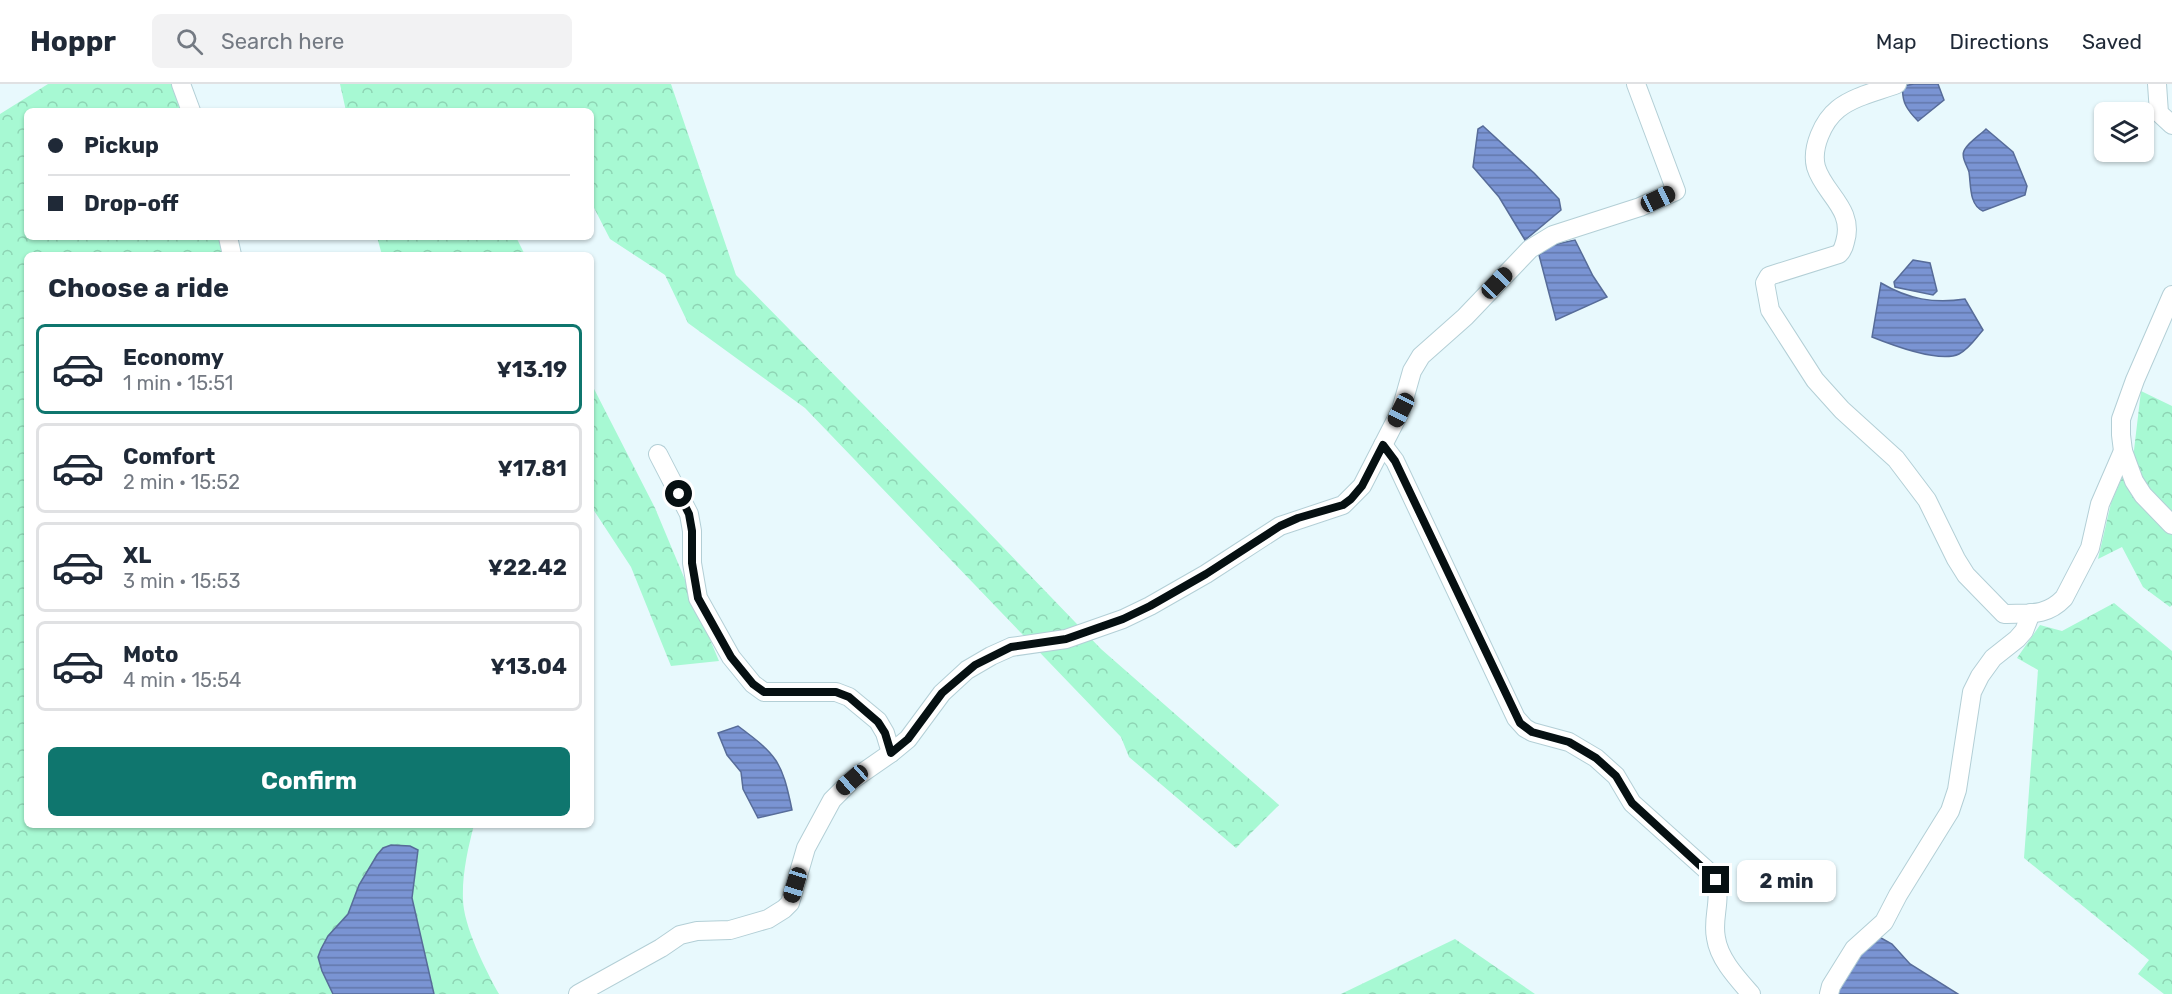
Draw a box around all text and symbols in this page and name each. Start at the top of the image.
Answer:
search box [152,14,572,68]
text: Hoppr [30,25,116,58]
icon: search [173,25,206,58]
text: Search here [221,28,344,55]
text: Map [1876,29,1917,54]
text: Directions [1950,29,2049,54]
text: Saved [2082,29,2142,54]
map controls [2094,102,2154,162]
button: layers [2094,102,2154,162]
text: Pickup [84,132,159,159]
car [1638,183,1678,215]
text: Drop-off [84,190,179,217]
car [1478,264,1516,302]
text: Choose a ride [48,272,229,304]
icon: car [51,342,105,396]
text: Economy [123,344,224,371]
text: ¥13.19 [497,356,567,383]
text: 1 min · 15:51 [123,371,233,395]
car [1385,390,1417,430]
icon: car [51,441,105,495]
text: Comfort [123,443,215,470]
text: ¥17.81 [498,455,567,482]
text: 2 min · 15:52 [123,470,240,494]
route start [665,480,692,507]
icon: car [51,540,105,594]
text: XL [123,542,151,569]
text: ¥22.42 [488,554,567,581]
text: 3 min · 15:53 [123,569,241,593]
icon: car [51,639,105,693]
text: Moto [123,641,178,668]
text: ¥13.04 [490,653,567,680]
text: 4 min · 15:54 [123,668,241,692]
button: Confirm [48,747,570,816]
car [833,761,871,799]
callout: 2 min [1737,859,1836,901]
car [781,865,809,905]
route end [1702,866,1729,893]
text: 2 min [1759,869,1814,893]

